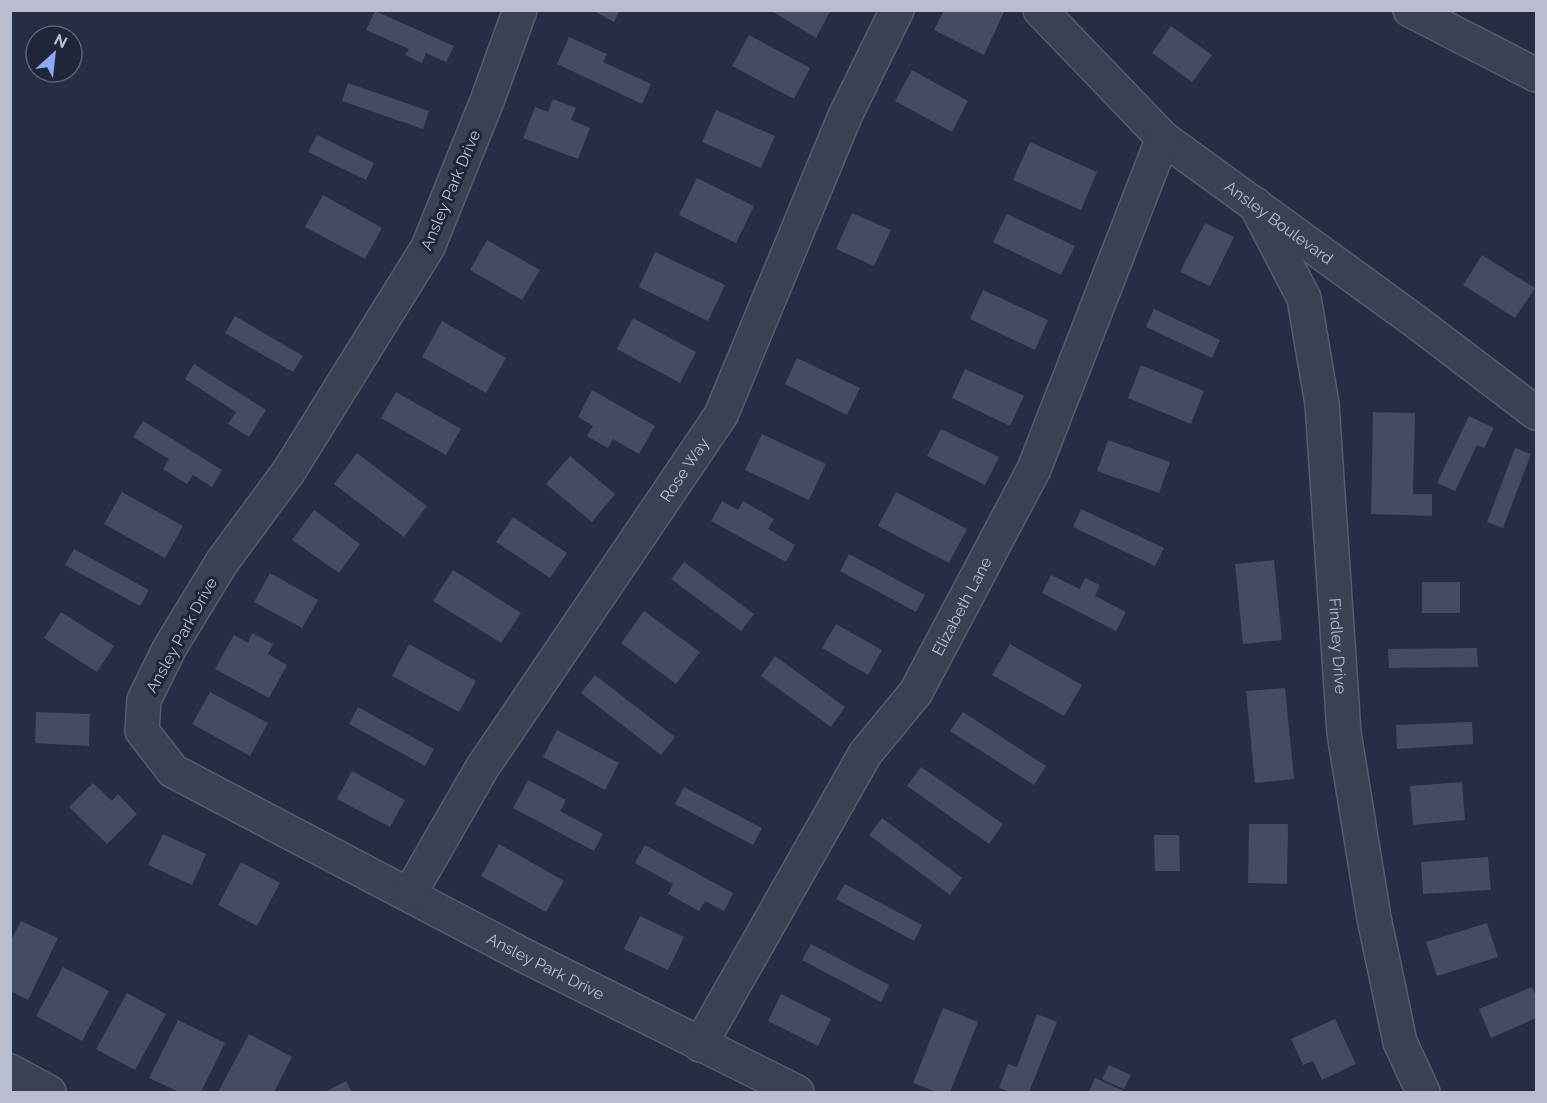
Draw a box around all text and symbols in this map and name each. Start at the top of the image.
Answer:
north arrow [24,24,84,84]
text: N [51,30,70,52]
street label: Ansley Park Drive [417,127,484,253]
street label: Ansley Boulevard [1221,177,1337,268]
street label: Rose Way [656,434,713,505]
street label: Elizabeth Lane [928,554,996,659]
street label: Ansley Park Drive [142,574,221,696]
street label: Findley Drive [1325,597,1350,695]
street label: Ansley Park Drive [484,929,607,1004]

